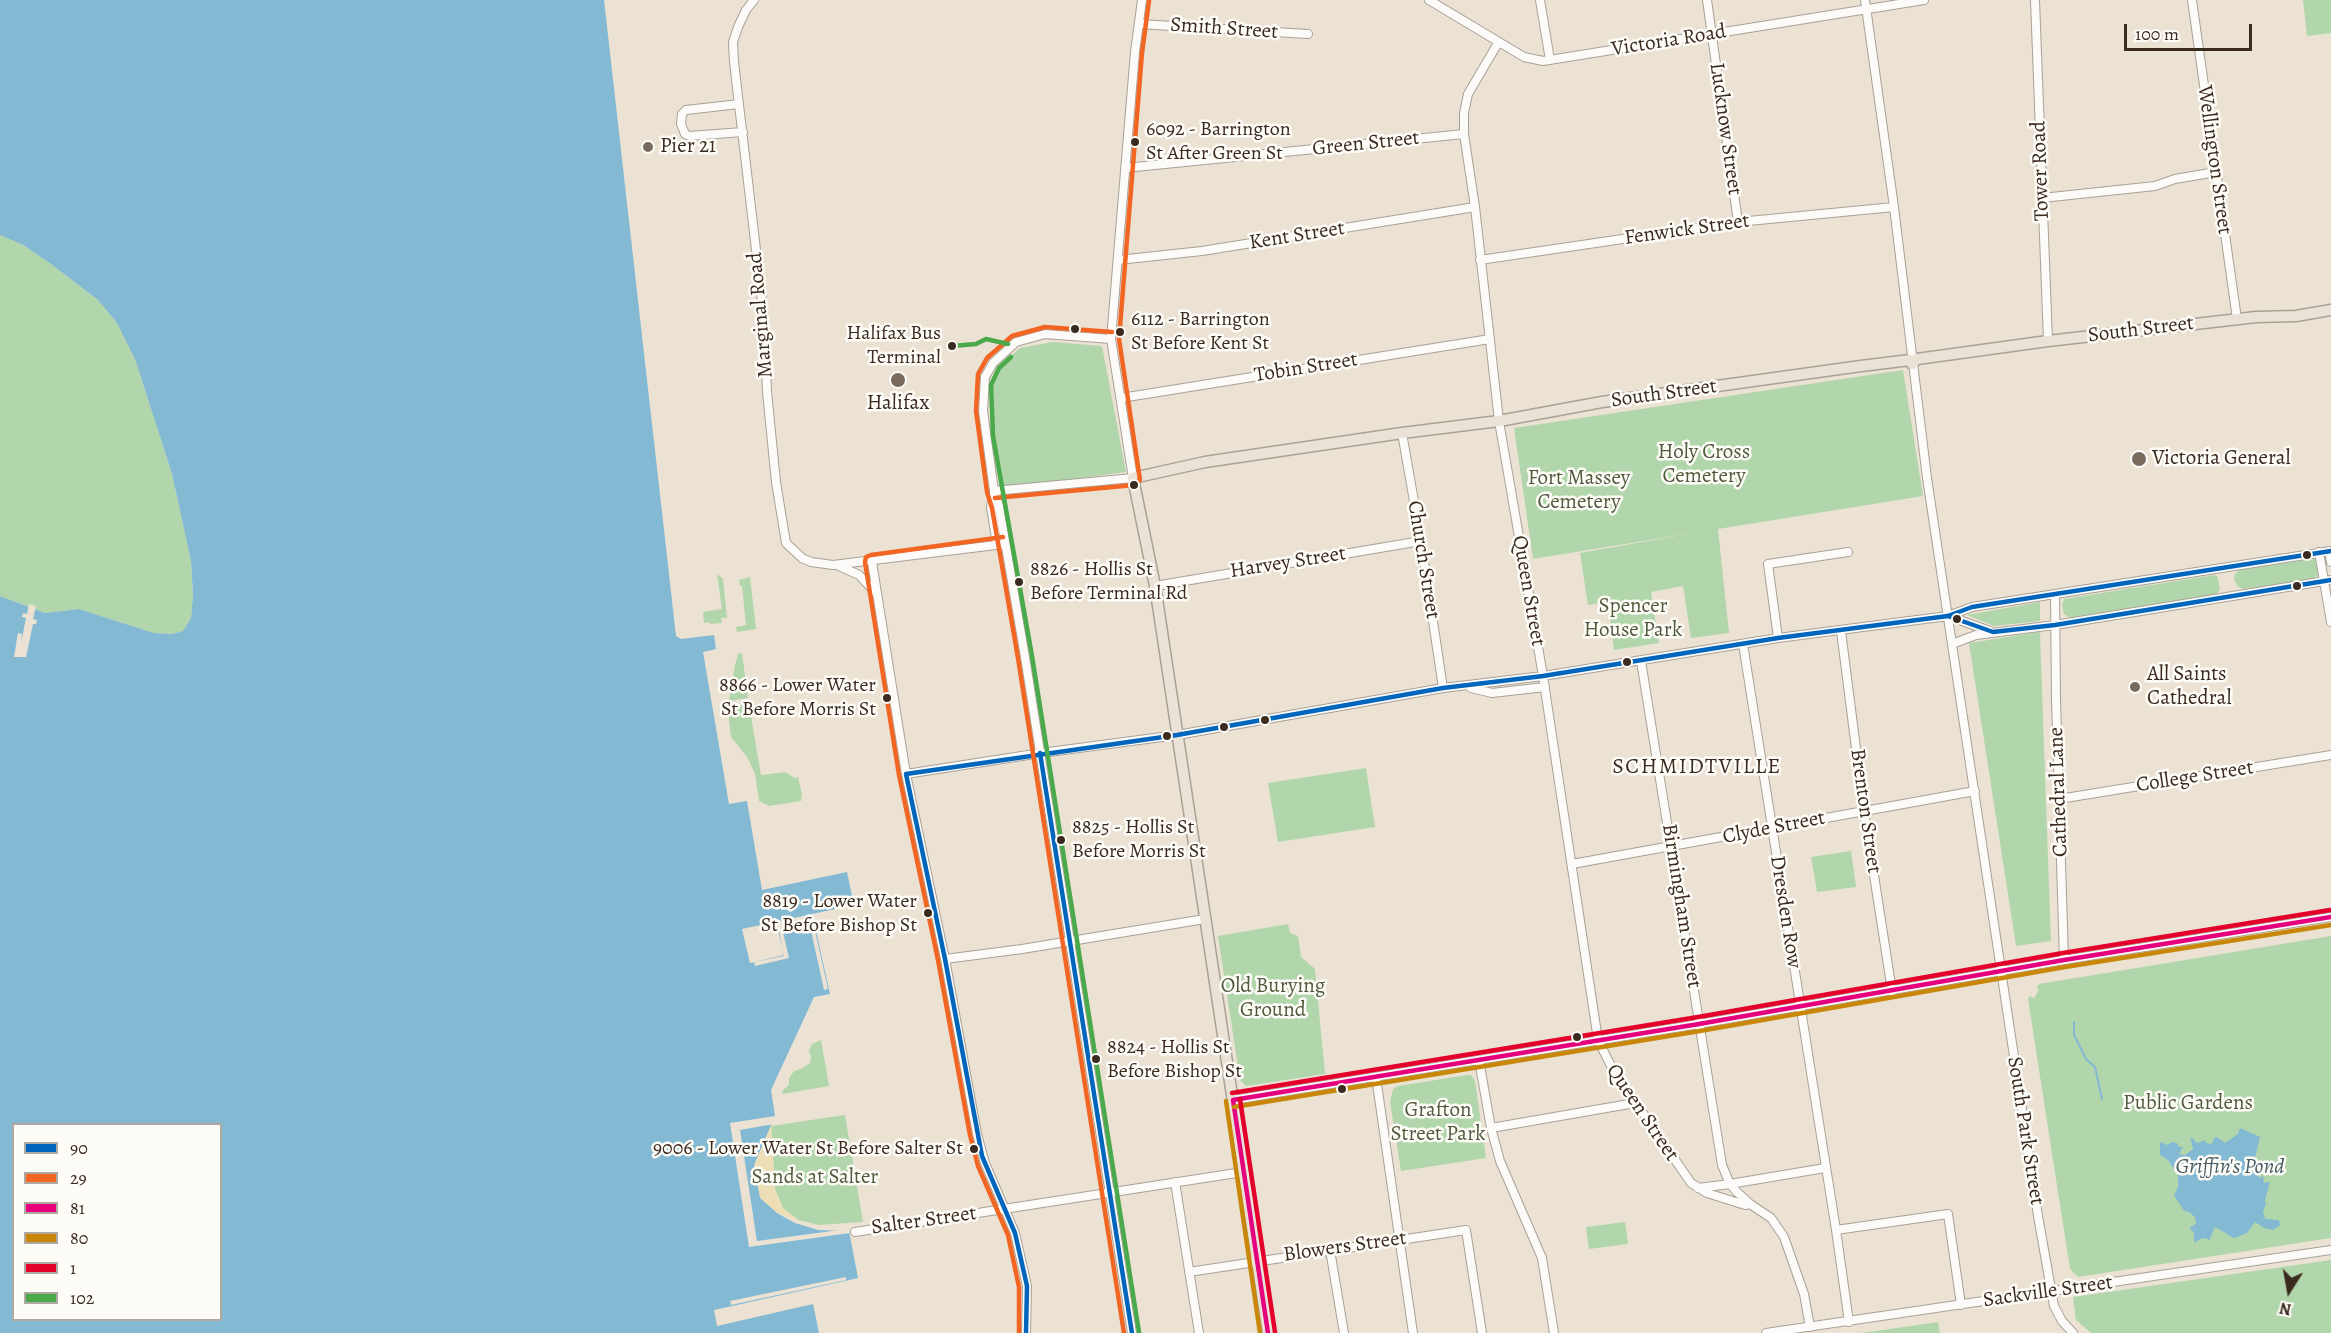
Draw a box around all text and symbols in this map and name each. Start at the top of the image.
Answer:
scale bar [2127,12,2254,50]
street label: Smith Street [1169,13,1279,45]
street label: Victoria Road [1610,19,1728,63]
text: 100 m [2135,22,2179,46]
street label: Lucknow Street [1703,61,1747,197]
street label: Wellington Street [2191,84,2237,236]
place label: 6092 - Barrington St After Green St [1146,118,1291,165]
street label: Tower Road [2027,121,2055,221]
street label: Green Street [1311,126,1421,162]
place label: Pier 21 [660,134,716,160]
marker: 6092 - Barrington St After Green St [1129,136,1141,148]
marker: Pier 21 [641,140,655,154]
street label: Fenwick Street [1623,209,1751,251]
street label: Kent Street [1248,216,1346,256]
street label: Marginal Road [743,251,779,379]
place label: 6112 - Barrington St Before Kent St [1131,308,1270,355]
street label: South Street [2087,311,2195,349]
place label: Halifax Bus Terminal [847,322,941,369]
unlabelled marker [1069,323,1081,335]
marker: 6112 - Barrington St Before Kent St [1114,326,1126,338]
marker: Halifax Bus Terminal [946,340,958,352]
street label: Tobin Street [1252,347,1360,389]
marker: Halifax [889,371,907,389]
street label: South Street [1610,374,1718,414]
place label: Halifax [867,391,929,417]
park label: Holy Cross Cemetery [1658,440,1750,490]
place label: Victoria General [2152,446,2291,472]
marker: Victoria General [2130,450,2148,468]
park label: Fort Massey Cemetery [1528,466,1630,516]
unlabelled marker [1128,479,1140,491]
street label: Church Street [1401,499,1445,621]
street label: Queen Street [1506,534,1550,648]
street label: Harvey Street [1228,541,1348,585]
unlabelled marker [2301,549,2313,561]
place label: 8826 - Hollis St Before Terminal Rd [1030,558,1187,605]
marker: 8826 - Hollis St Before Terminal Rd [1013,576,1025,588]
unlabelled marker [2291,580,2303,592]
park label: Spencer House Park [1584,594,1682,644]
unlabelled marker [1951,613,1963,625]
unlabelled marker [1621,656,1633,668]
place label: All Saints Cathedral [2147,662,2232,712]
place label: 8866 - Lower Water St Before Morris St [719,674,876,721]
marker: All Saints Cathedral [2128,680,2142,694]
marker: 8866 - Lower Water St Before Morris St [881,692,893,704]
unlabelled marker [1259,714,1271,726]
unlabelled marker [1218,721,1230,733]
street label: Cathedral Lane [2044,727,2074,857]
unlabelled marker [1161,730,1173,742]
street label: Brenton Street [1844,747,1886,875]
district label: SCHMIDTVILLE [1612,755,1782,781]
street label: College Street [2135,755,2255,799]
street label: Clyde Street [1721,806,1827,850]
place label: 8825 - Hollis St Before Morris St [1072,816,1206,863]
street label: Birmingham Street [1656,822,1706,990]
marker: 8825 - Hollis St Before Morris St [1055,834,1067,846]
street label: Dresden Row [1764,854,1806,970]
place label: 8819 - Lower Water St Before Bishop St [761,890,917,937]
marker: 8819 - Lower Water St Before Bishop St [922,907,934,919]
park label: Old Burying Ground [1221,974,1325,1024]
unlabelled marker [1571,1031,1583,1043]
place label: 8824 - Hollis St Before Bishop St [1107,1036,1242,1083]
marker: 8824 - Hollis St Before Bishop St [1090,1053,1102,1065]
street label: South Park Street [2001,1055,2049,1207]
street label: Queen Street [1600,1059,1684,1167]
unlabelled marker [1336,1083,1348,1095]
park label: Public Gardens [2123,1091,2253,1117]
park label: Grafton Street Park [1390,1098,1486,1148]
legend [12,1123,222,1321]
text: 90 [70,1136,88,1160]
place label: 9006 - Lower Water St Before Salter St [653,1137,963,1161]
marker: 9006 - Lower Water St Before Salter St [968,1143,980,1155]
water label: Griffin's Pond [2175,1155,2285,1181]
park label: Sands at Salter [752,1165,878,1191]
text: 29 [70,1166,87,1190]
text: 81 [70,1196,85,1220]
street label: Salter Street [870,1201,978,1241]
text: 80 [70,1226,88,1250]
street label: Blowers Street [1282,1226,1408,1268]
text: 1 [70,1256,76,1280]
north arrow [2259,1261,2319,1321]
street label: Sackville Street [1982,1270,2114,1314]
text: 102 [70,1286,94,1310]
text: N [2278,1297,2293,1321]

